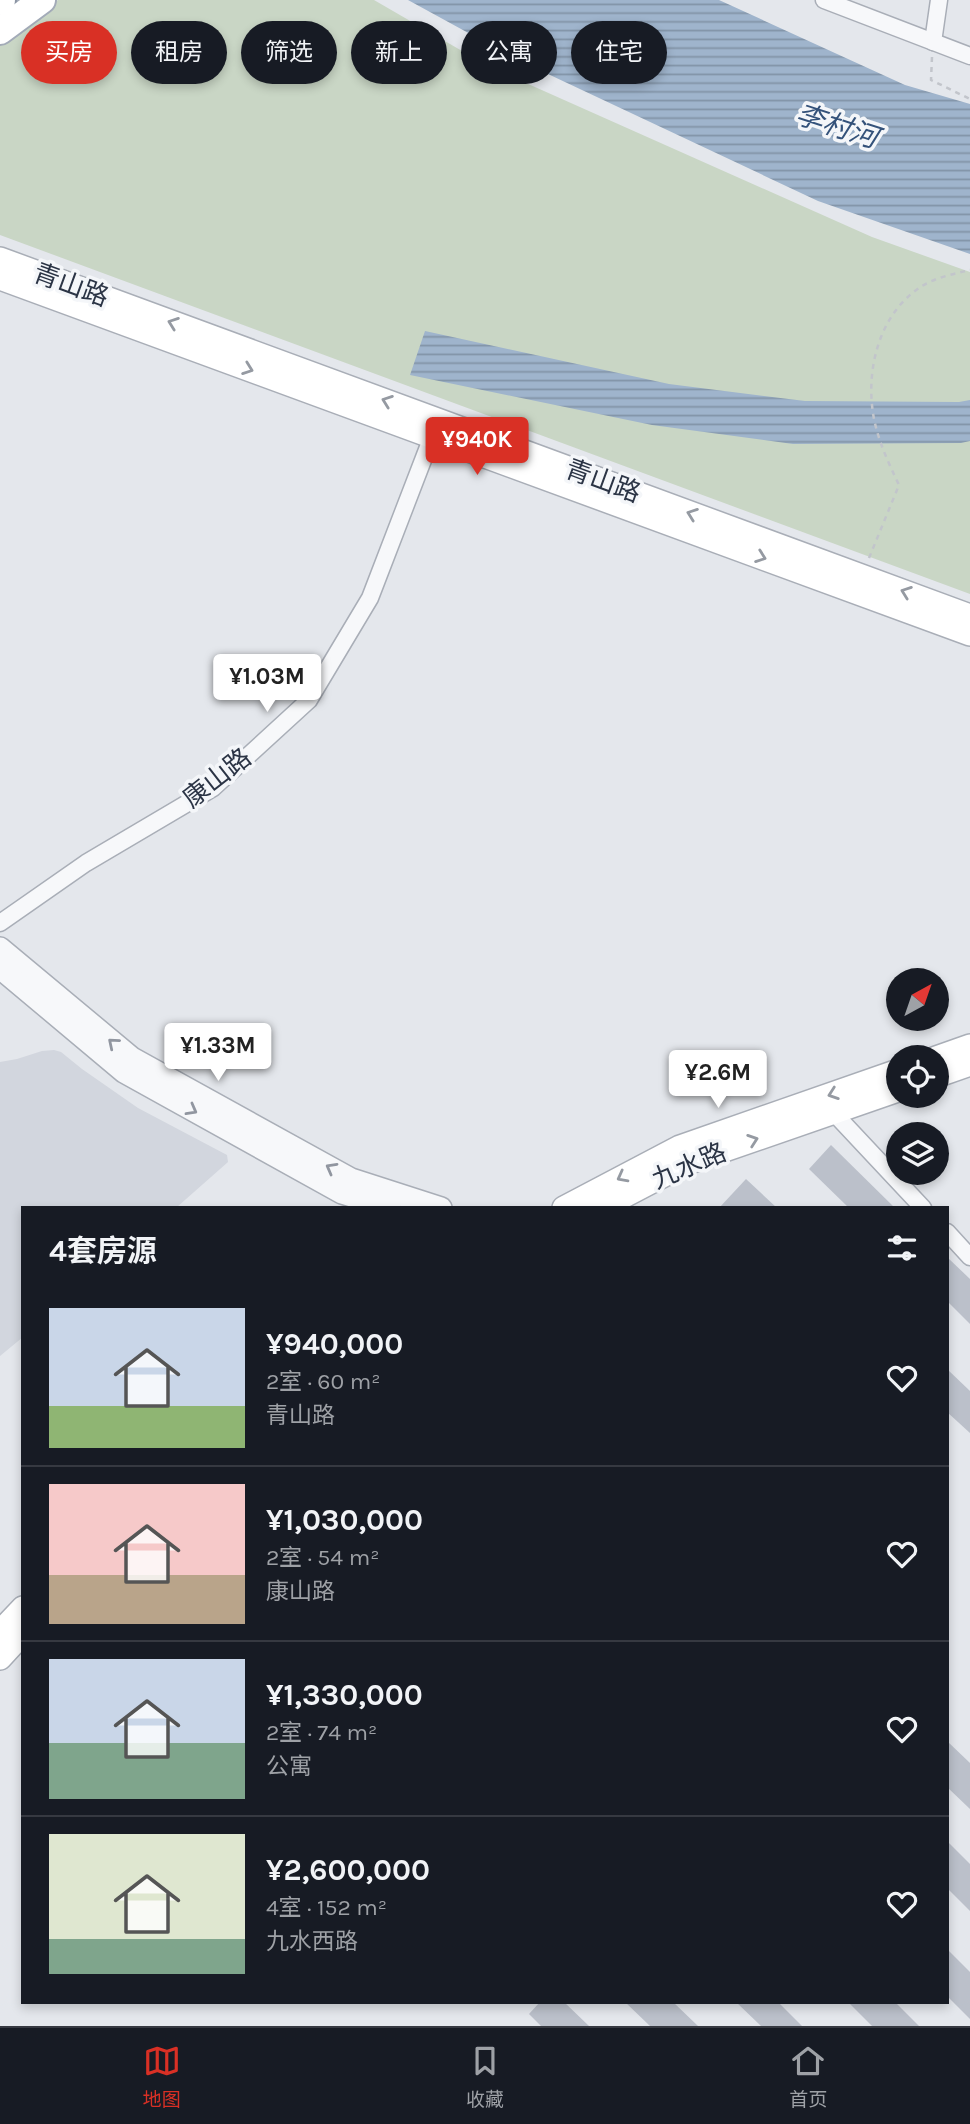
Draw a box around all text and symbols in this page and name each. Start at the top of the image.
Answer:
chip: 买房 [21,21,117,84]
chip: 租房 [131,21,227,84]
chip: 筛选 [241,21,337,84]
chip: 新上 [351,21,447,84]
chip: 公寓 [461,21,557,84]
chip: 住宅 [571,21,667,84]
water label: 李村河 [792,97,887,156]
street label: 青山路 [29,257,113,313]
one-way arrow [168,317,180,331]
one-way arrow [242,361,254,375]
one-way arrow [381,396,393,410]
pin: ¥940K [428,418,526,477]
text: ¥940K [442,426,512,453]
street label: 青山路 [561,453,645,509]
one-way arrow [687,508,699,522]
one-way arrow [754,549,766,563]
one-way arrow [900,586,912,600]
pin: ¥1.03M [210,654,324,714]
text: ¥1.03M [229,663,305,690]
street label: 康山路 [177,742,257,814]
north arrow [886,968,948,1031]
map controls [886,968,949,1185]
pin: ¥1.33M [161,1024,275,1083]
text: ¥1.33M [180,1032,256,1059]
one-way arrow [108,1038,121,1051]
button: locate [886,1045,949,1108]
pin: ¥2.6M [669,1050,767,1110]
text: ¥2.6M [685,1059,751,1086]
one-way arrow [828,1086,840,1100]
one-way arrow [185,1102,197,1115]
button: layers [886,1122,949,1185]
one-way arrow [746,1134,758,1148]
street label: 九水路 [647,1136,731,1196]
one-way arrow [326,1163,338,1177]
one-way arrow [617,1169,629,1182]
icon: filters [883,1229,921,1267]
text: 4套房源 [49,1233,157,1269]
text: ¥940,000 [266,1326,403,1362]
icon: home [105,1336,189,1420]
icon: heart [883,1359,921,1397]
text: 2室 · 60 m² [266,1368,380,1395]
text: 青山路 [266,1402,335,1429]
text: ¥1,030,000 [266,1502,423,1538]
icon: home [105,1512,189,1596]
icon: heart [883,1535,921,1573]
text: 2室 · 54 m² [266,1544,379,1571]
text: 康山路 [266,1578,335,1605]
text: ¥1,330,000 [266,1677,423,1713]
icon: home [105,1687,189,1771]
icon: heart [883,1710,921,1748]
text: 2室 · 74 m² [266,1719,377,1746]
text: 公寓 [266,1753,312,1780]
text: ¥2,600,000 [266,1852,430,1888]
icon: home [105,1862,189,1946]
icon: heart [883,1885,921,1923]
text: 4室 · 152 m² [266,1894,387,1921]
text: 九水西路 [266,1928,358,1955]
tab: 地图 [143,2042,181,2111]
tab: 收藏 [466,2042,504,2111]
tab: 首页 [789,2042,827,2111]

